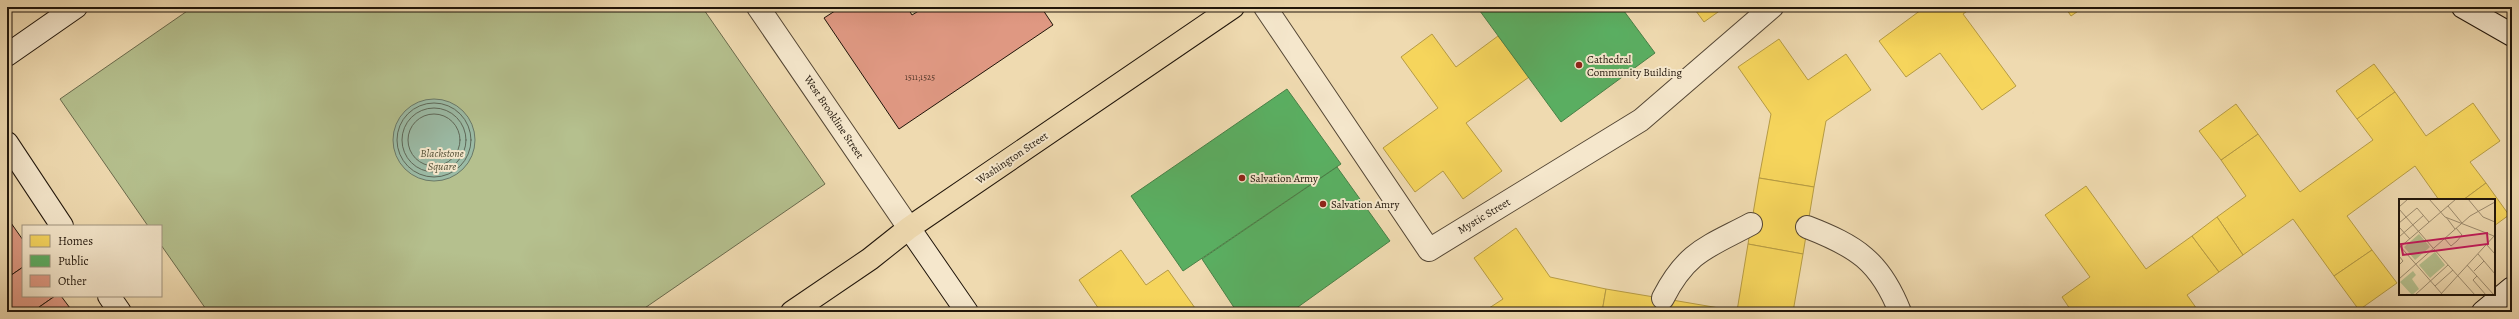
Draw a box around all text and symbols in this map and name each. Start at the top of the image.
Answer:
place label: Cathedral Community Building [1587,52,1683,80]
marker: Cathedral Community Building [1574,60,1584,70]
house number: 1511;1525 [905,71,935,83]
street label: West Brookline Street [800,72,868,162]
street label: Washington Street [972,128,1051,188]
park label: Blackstone Square [420,146,464,174]
place label: Salvation Army [1250,171,1318,186]
marker: Salvation Army [1237,173,1247,183]
street label: Mystic Street [1455,194,1513,238]
place label: Salvation Amry [1331,197,1399,212]
marker: Salvation Amry [1318,199,1328,209]
inset map [2399,199,2495,295]
legend [22,225,162,297]
text: Homes [58,233,93,249]
text: Public [58,253,89,269]
text: Other [58,273,87,289]

